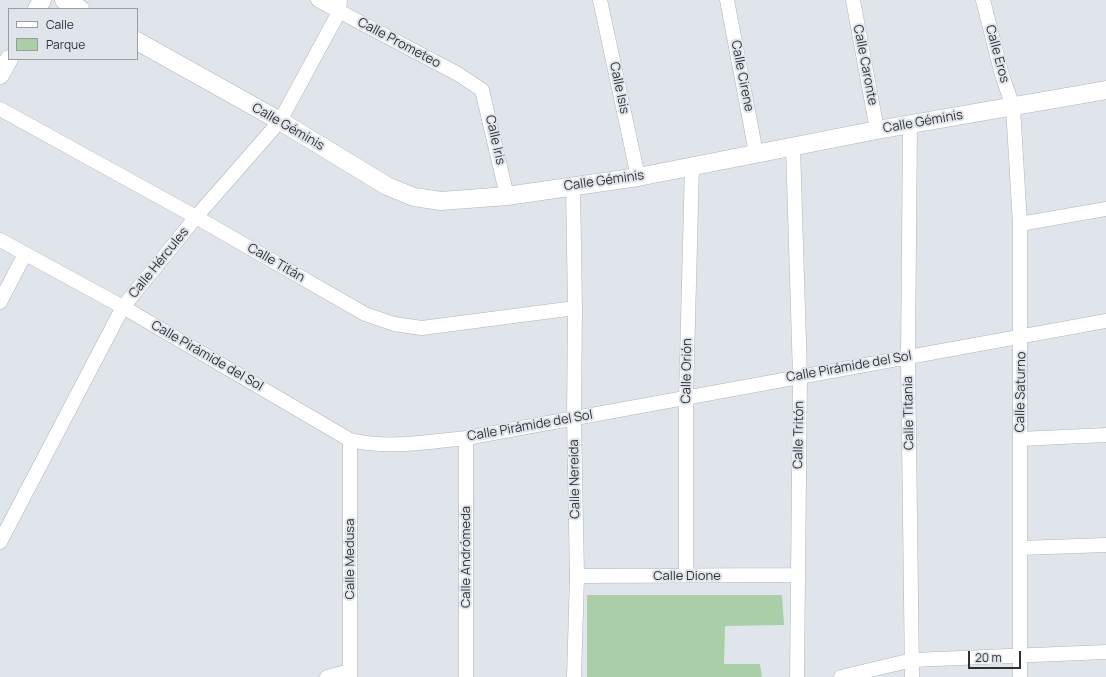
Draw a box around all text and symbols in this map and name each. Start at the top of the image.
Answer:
legend [8,8,138,60]
street label: Calle Prometeo [355,15,443,71]
text: Calle [46,16,74,33]
street label: Calle Caronte [850,23,880,107]
street label: Calle Eros [982,23,1012,85]
text: Parque [46,36,85,53]
street label: Calle Cirene [727,39,757,113]
street label: Calle Isis [606,61,632,115]
street label: Calle Géminis [249,100,327,154]
street label: Calle Géminis [882,107,964,137]
street label: Calle Iris [482,114,508,166]
street label: Calle Géminis [563,168,645,194]
street label: Calle Hércules [126,225,192,301]
street label: Calle Titán [245,240,307,286]
street label: Calle Pirámide del Sol [148,318,266,394]
street label: Calle Orión [679,338,695,404]
street label: Calle Pirámide del Sol [785,348,913,386]
street label: Calle Saturno [1012,351,1030,433]
street label: Calle Titania [901,376,917,450]
street label: Calle Tritón [791,401,807,469]
street label: Calle Pirámide del Sol [466,407,594,445]
street label: Calle Nereida [567,439,583,519]
street label: Calle Andrómeda [458,506,474,608]
street label: Calle Medusa [342,519,358,599]
street label: Calle Dione [653,568,721,584]
scale bar [970,643,1023,669]
text: 20 m [975,649,1002,666]

